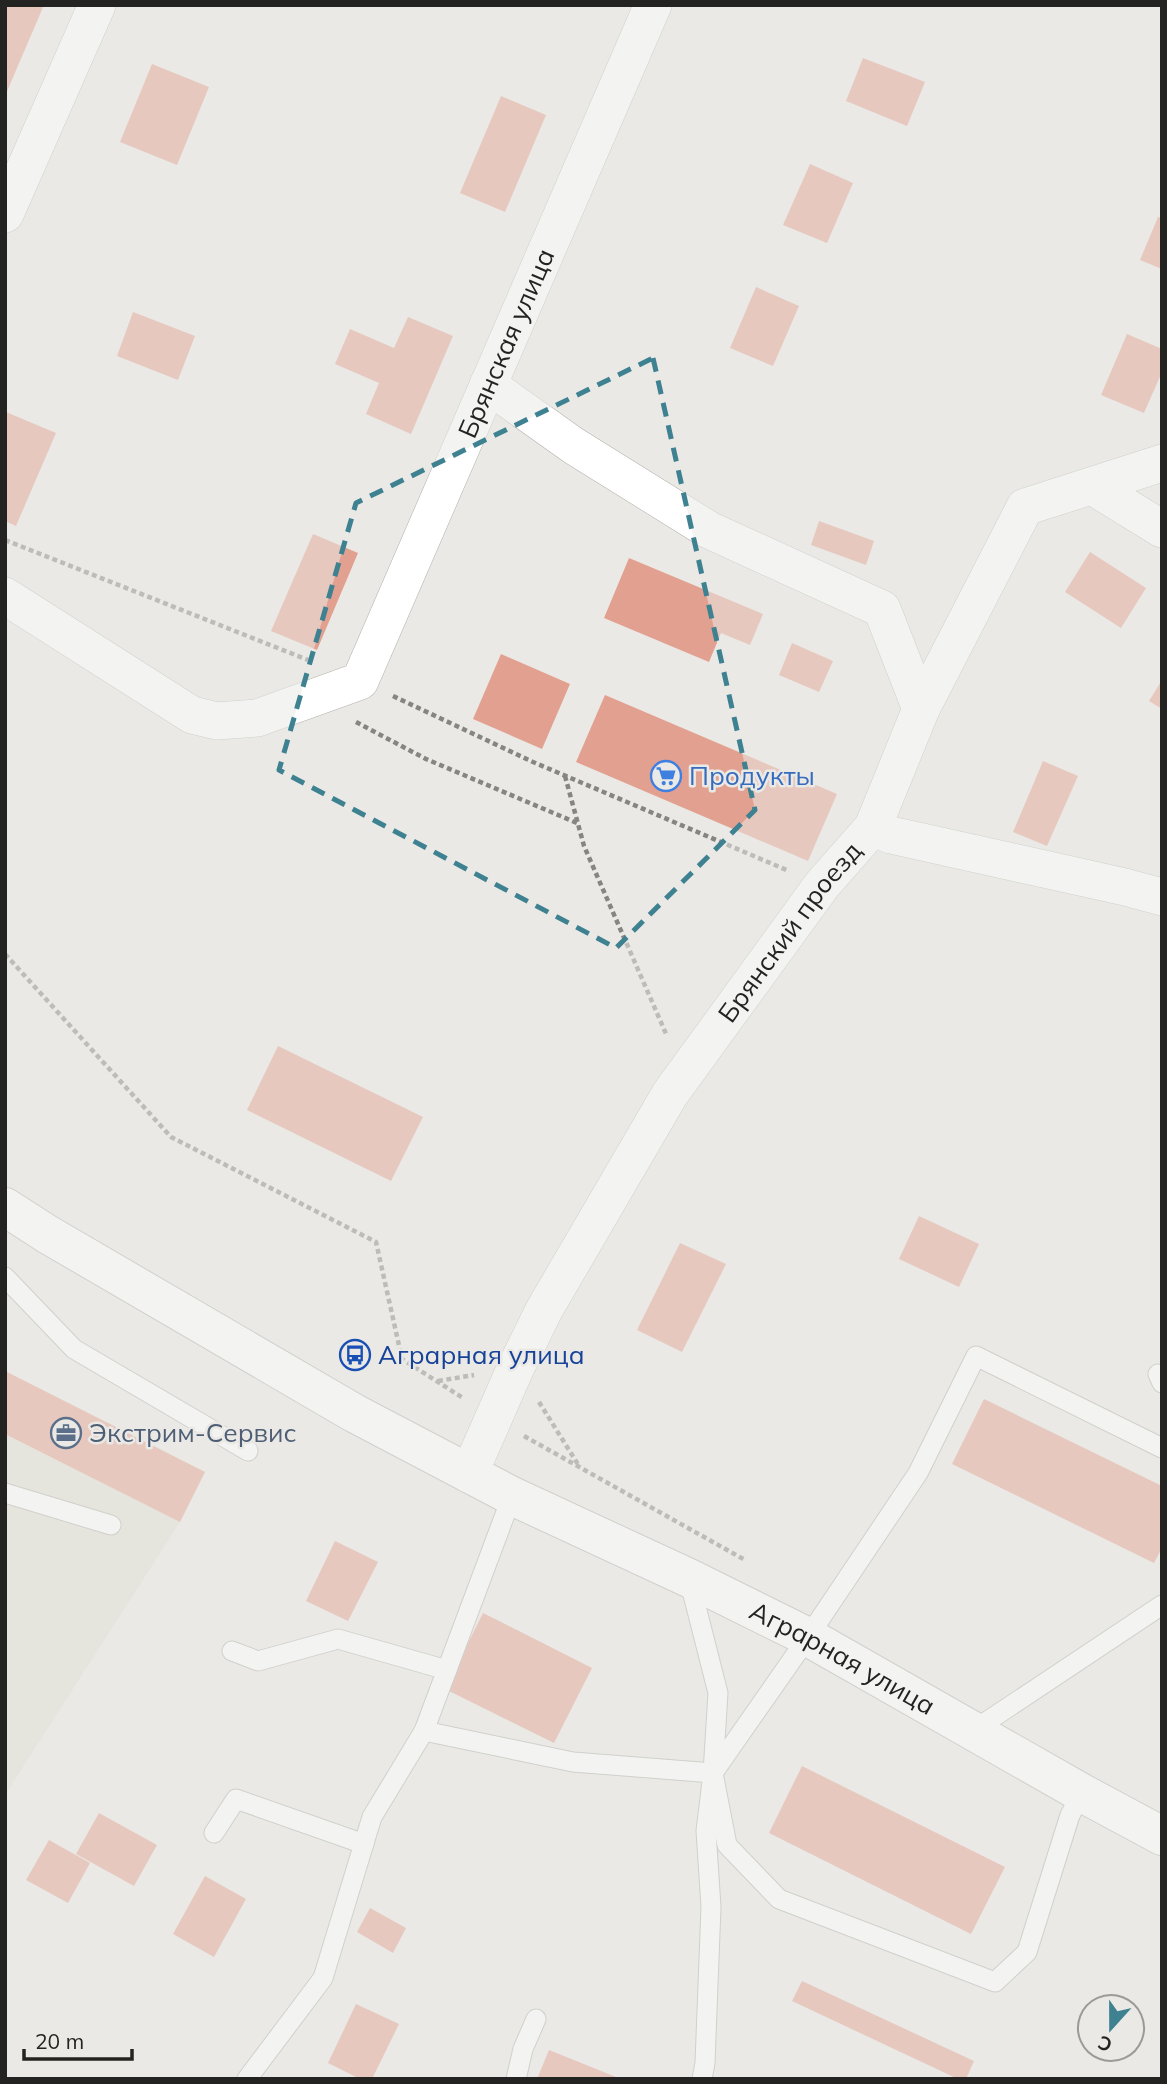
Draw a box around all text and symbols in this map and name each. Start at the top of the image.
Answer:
street label: Брянская улица [450,243,561,443]
supermarket icon: Продукты [649,759,683,793]
place label: Продукты [689,759,815,792]
street label: Брянский проезд [711,834,869,1029]
bus stop icon: Аграрная улица [338,1338,372,1372]
place label: Аграрная улица [378,1338,585,1371]
office icon: Экстрим-Сервис [49,1416,83,1450]
place label: Экстрим-Сервис [89,1416,297,1449]
street label: Аграрная улица [744,1594,941,1722]
north arrow [1076,1993,1146,2063]
scale bar [24,2018,133,2062]
text: 20 m [35,2028,84,2054]
text: С [1095,2030,1115,2057]

